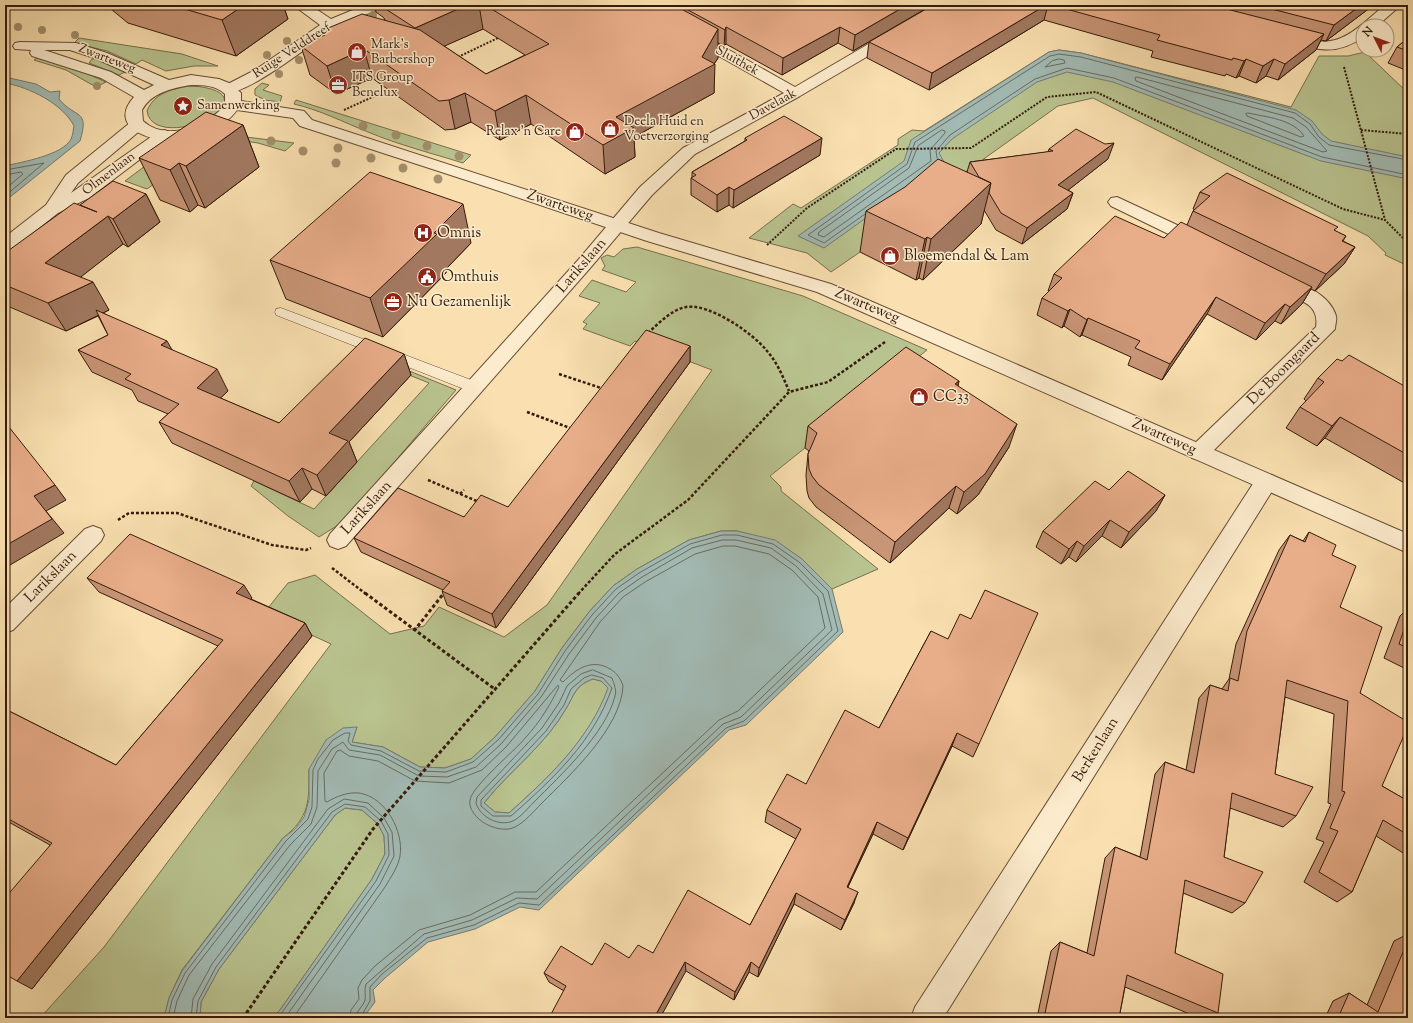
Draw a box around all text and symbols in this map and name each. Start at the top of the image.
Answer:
north arrow [1355,18,1395,58]
street label: Ruige Velddreef [249,19,335,83]
text: N [1359,23,1377,41]
place label: Mark's Barbershop [371,36,435,69]
street label: Zwarteweg [76,40,138,78]
shop icon: Mark's Barbershop [346,41,368,63]
street label: Sluithek [712,42,762,80]
place label: ITS Group Benelux [352,69,413,102]
office icon: ITS Group Benelux [327,74,349,96]
street label: Davelaak [746,85,800,125]
place icon: Samenwerking [172,95,194,117]
place label: Samenwerking [197,97,280,115]
place label: Deela Huid en Voetverzorging [624,113,709,146]
shop icon: Deela Huid en Voetverzorging [599,118,621,140]
shop icon: Relax 'n Care [564,121,586,143]
place label: Relax 'n Care [486,123,561,141]
street label: Olmenlaan [79,148,140,200]
street label: Zwarteweg [524,185,596,227]
hospital icon: Omnis [412,222,434,244]
place label: Omnis [437,223,481,244]
street label: Larikslaan [552,234,612,298]
shop icon: Bloemendal & Lam [879,245,901,267]
place label: Bloemendal & Lam [904,246,1030,267]
public building icon: Omthuis [416,266,438,288]
place label: Omthuis [441,267,499,288]
street label: Zwarteweg [831,283,903,329]
office icon: Nu Gezamenlijk [382,291,404,313]
place label: Nu Gezamenlijk [407,292,511,313]
street label: De Boomgaard [1243,328,1325,410]
shop icon: CC33 [908,386,930,408]
place label: CC33 [933,387,969,408]
street label: Zwarteweg [1128,413,1200,461]
street label: Larikslaan [337,476,397,540]
street label: Larikslaan [20,546,82,608]
street label: Berkenlaan [1068,714,1124,786]

